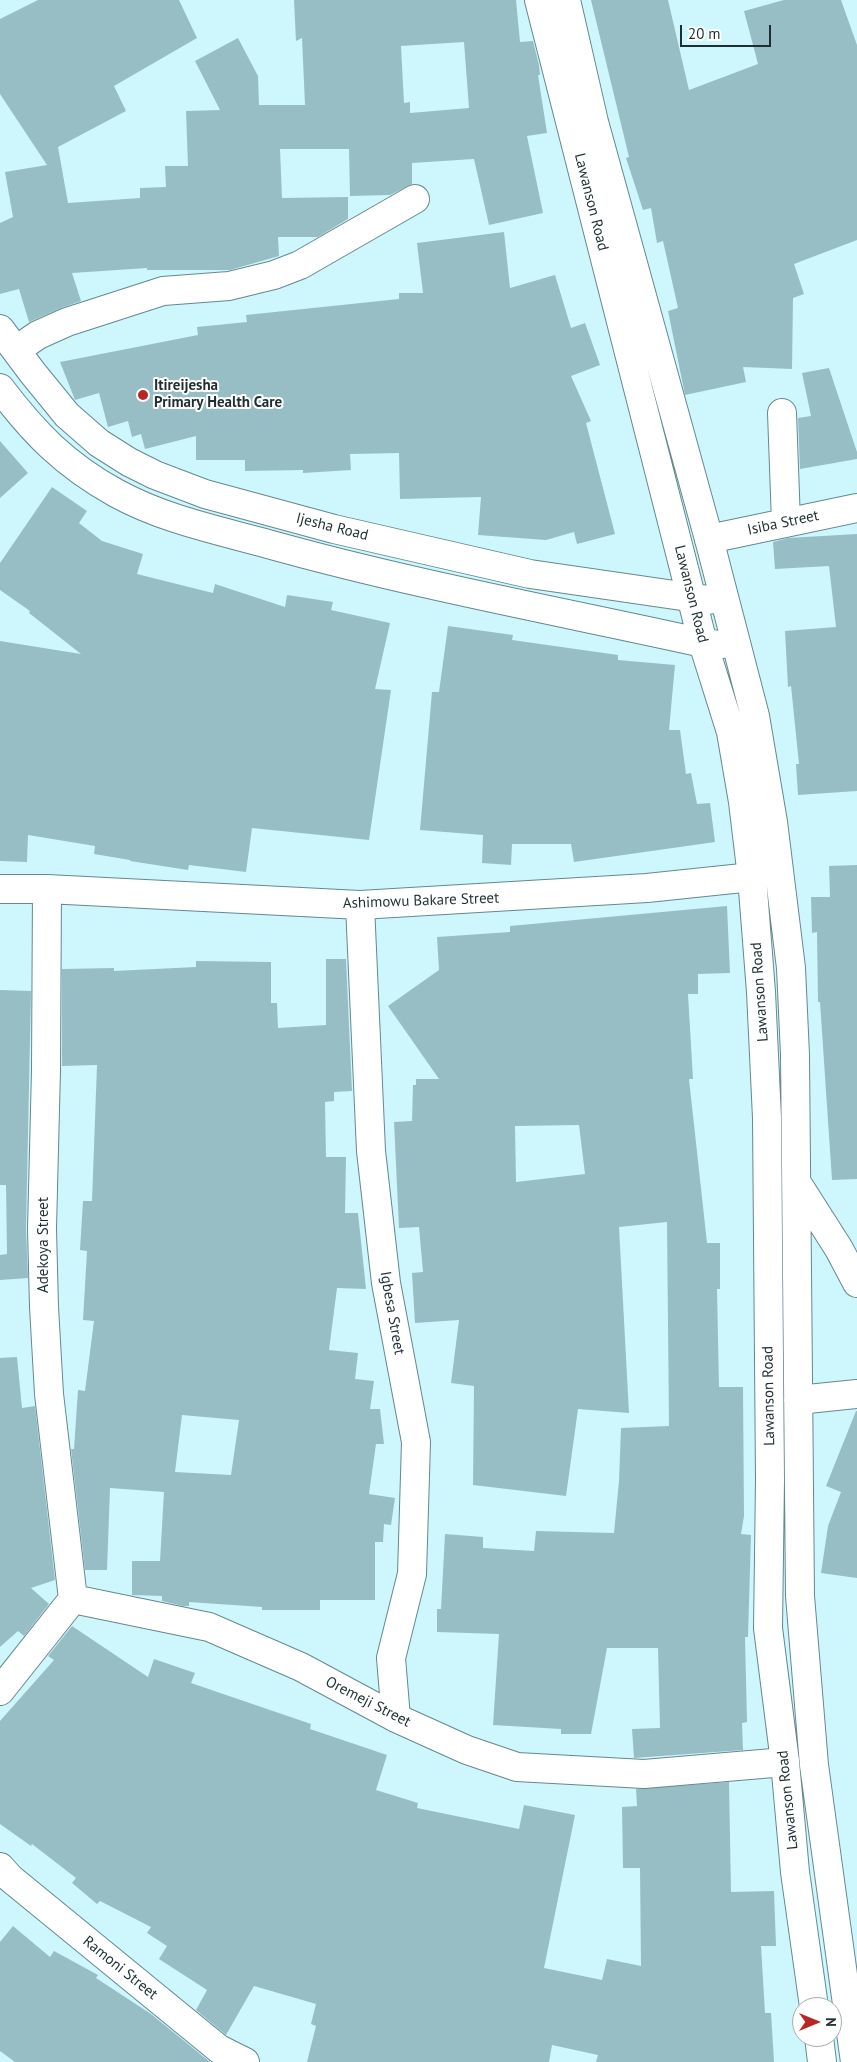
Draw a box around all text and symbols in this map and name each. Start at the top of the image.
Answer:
scale bar [682,15,773,47]
text: 20 m [688,24,721,43]
street label: Lawanson Road [570,151,612,253]
place label: Itireijesha Primary Health Care [154,377,282,412]
marker: Itireijesha Primary Health Care [136,388,150,402]
street label: Isiba Street [746,507,820,539]
street label: Ijesha Road [294,509,370,545]
street label: Lawanson Road [670,543,712,645]
street label: Ashimowu Bakare Street [343,889,499,913]
street label: Lawanson Road [748,942,772,1042]
street label: Adekoya Street [35,1197,53,1293]
street label: Igbesa Street [376,1270,408,1356]
street label: Lawanson Road [759,1346,779,1446]
street label: Oremeji Street [322,1673,414,1731]
street label: Lawanson Road [774,1749,802,1851]
street label: Ramoni Street [79,1932,161,2004]
north arrow [792,1997,842,2047]
text: N [822,2017,840,2027]

